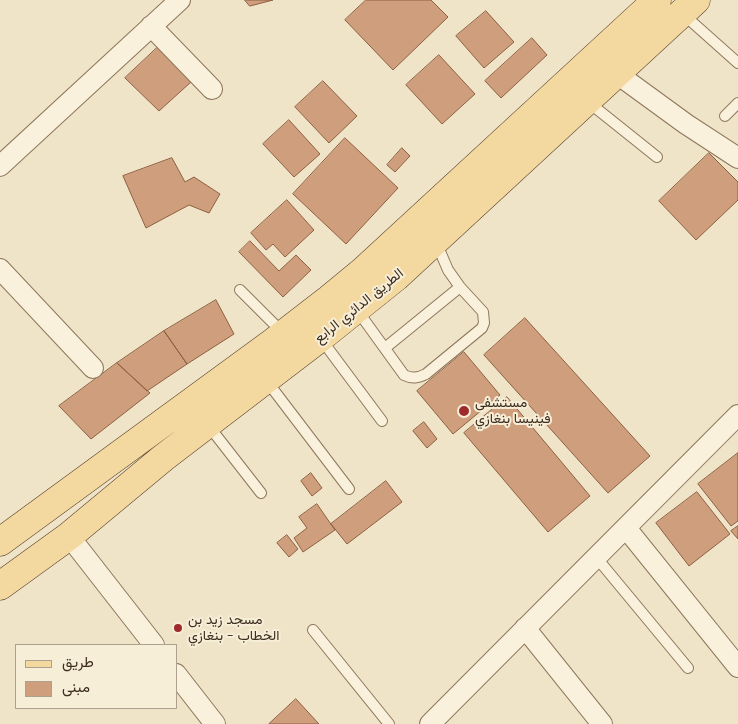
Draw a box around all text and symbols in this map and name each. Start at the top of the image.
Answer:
street label: الطريق الدائري الرابع [311,265,407,347]
place label: مستشفى فينيسا بنغازي [475,395,551,428]
marker: مستشفى فينيسا بنغازي [457,404,471,418]
place label: مسجد زيد بن الخطاب - بنغازي [188,612,280,644]
marker: مسجد زيد بن الخطاب - بنغازي [172,622,184,634]
legend [15,644,178,709]
text: طريق [62,652,94,671]
text: مبنى [62,677,90,696]

